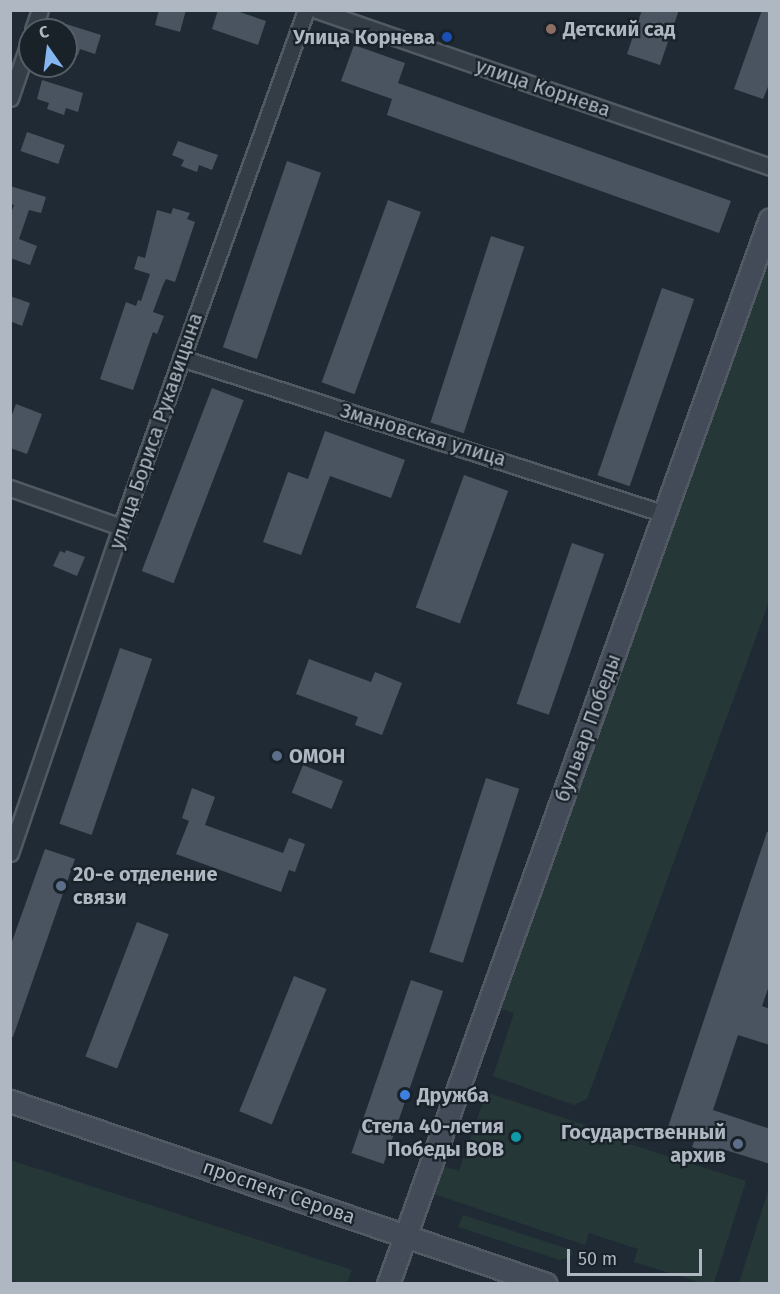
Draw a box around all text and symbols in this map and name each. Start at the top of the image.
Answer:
place label: Детский сад [563,17,675,41]
north arrow [18,18,78,78]
text: С [37,22,51,42]
marker: Детский сад [544,22,558,36]
place label: Улица Корнева [293,25,435,49]
marker: Улица Корнева [440,30,454,44]
street label: улица Корнева [473,54,613,122]
street label: улица Бориса Рукавицына [104,310,208,552]
street label: Змановская улица [337,398,509,472]
street label: бульвар Победы [550,651,626,805]
place label: ОМОН [289,744,345,768]
marker: ОМОН [270,749,284,763]
place label: 20-е отделение связи [73,862,217,909]
marker: 20-е отделение связи [54,879,68,893]
place label: Дружба [417,1083,489,1107]
marker: Дружба [398,1088,412,1102]
place label: Стела 40-летия Победы ВОВ [361,1114,504,1161]
place label: Государственный архив [561,1120,726,1167]
marker: Стела 40-летия Победы ВОВ [509,1130,523,1144]
marker: Государственный архив [731,1137,745,1151]
street label: проспект Серова [200,1155,358,1229]
scale bar [570,1237,705,1275]
text: 50 m [578,1248,617,1270]

